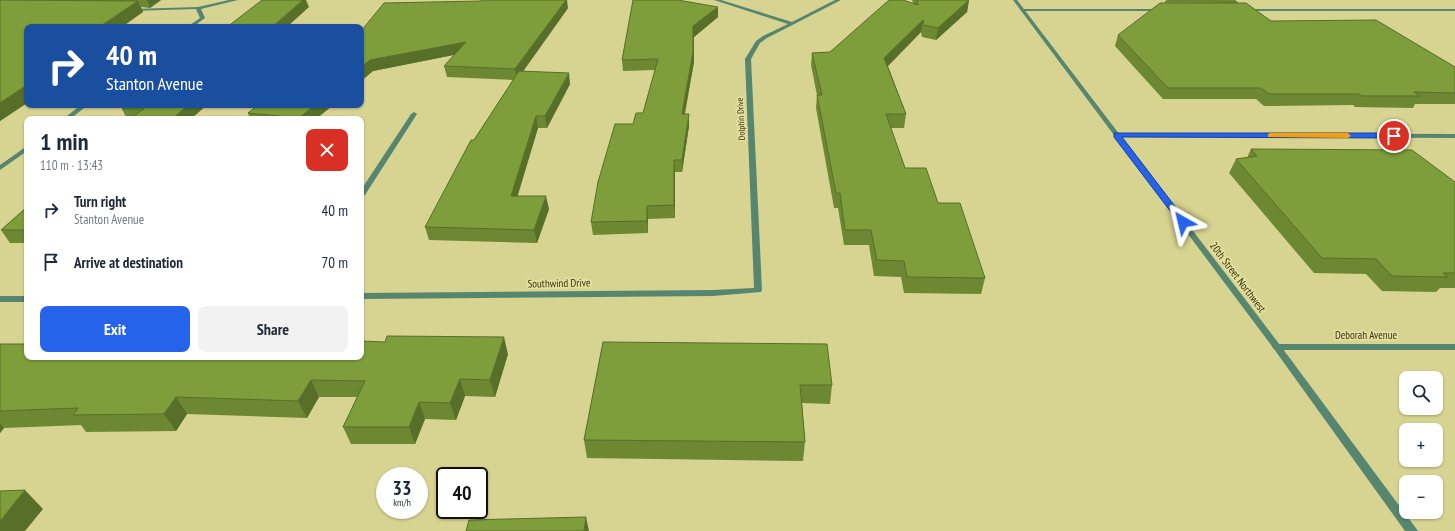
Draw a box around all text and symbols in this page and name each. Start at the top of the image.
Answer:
text: 40 m [106,36,157,73]
icon: right [40,40,92,92]
text: Stanton Avenue [106,72,203,95]
street label: Dolphin Drive [734,97,747,141]
pin [1377,119,1411,153]
icon: arrive [1383,125,1405,147]
text: 1 min [40,126,88,157]
button: close [306,129,348,171]
text: 110 m · 13:43 [40,157,103,174]
text: Turn right [74,192,126,211]
icon: right [40,199,62,221]
text: 40 m [322,201,348,220]
position arrow [1162,201,1204,243]
text: Stanton Avenue [74,211,144,228]
street label: 20th Street Northwest [1207,239,1269,315]
icon: arrive [40,251,62,273]
text: Arrive at destination [74,253,183,272]
text: 70 m [322,253,348,272]
street label: Southwind Drive [527,275,591,291]
button: Exit [40,306,190,352]
button: Share [198,306,348,352]
street label: Deborah Avenue [1335,328,1397,342]
map controls [1399,371,1443,519]
button: search [1399,371,1443,415]
button: + [1399,423,1443,467]
speed limit sign: 40 [436,467,488,519]
text: 33 [392,475,412,501]
button: − [1399,475,1443,519]
text: km/h [393,496,411,509]

